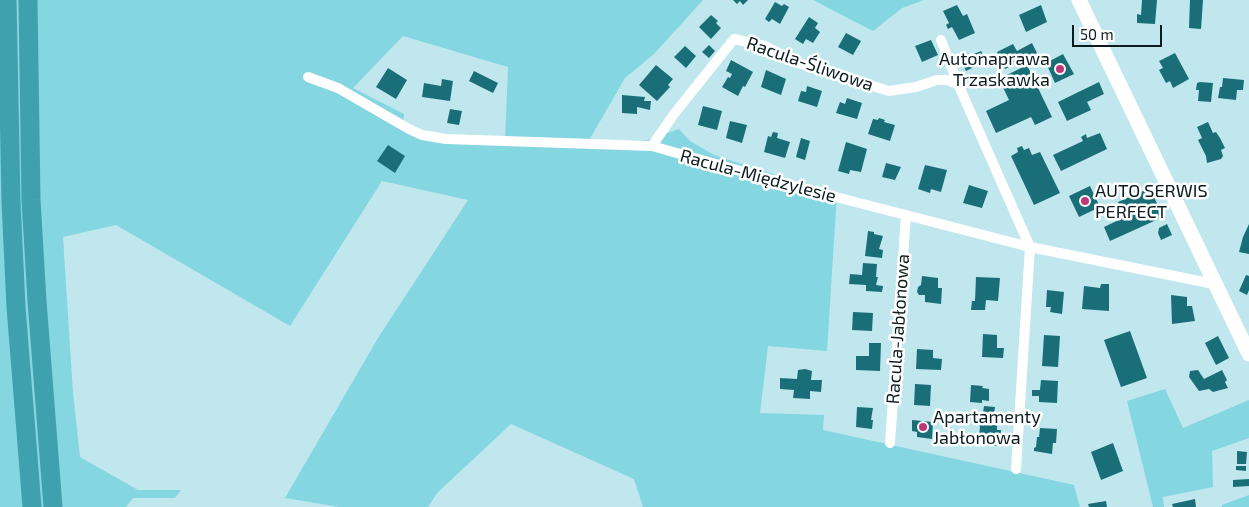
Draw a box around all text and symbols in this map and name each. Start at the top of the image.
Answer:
scale bar [1074,15,1164,47]
text: 50 m [1080,25,1114,43]
street label: Racula-Śliwowa [744,32,876,96]
place label: Autonaprawa Trzaskawka [939,48,1050,90]
marker: Autonaprawa Trzaskawka [1054,63,1066,75]
street label: Racula-Międzylesie [678,145,838,207]
place label: AUTO SERWIS PERFECT [1095,180,1208,222]
marker: AUTO SERWIS PERFECT [1079,195,1091,207]
street label: Racula-Jabłonowa [882,253,914,405]
place label: Apartamenty Jabłonowa [933,406,1041,448]
marker: Apartamenty Jabłonowa [917,421,929,433]

